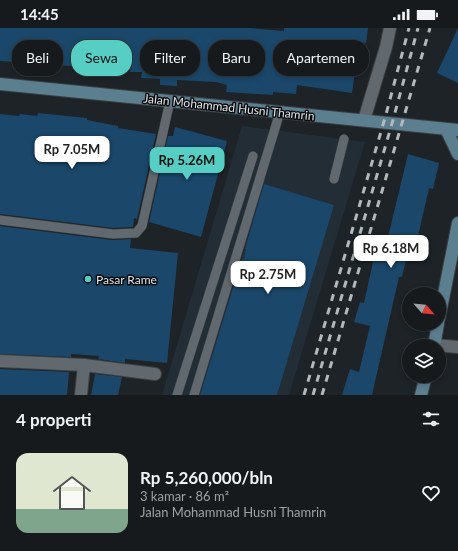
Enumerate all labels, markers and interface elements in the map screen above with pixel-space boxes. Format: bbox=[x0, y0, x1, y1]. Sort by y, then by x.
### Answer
text: 14:45 bbox=[20, 5, 59, 23]
chip: Beli bbox=[12, 40, 63, 76]
chip: Sewa bbox=[71, 40, 132, 76]
chip: Filter bbox=[140, 40, 200, 76]
chip: Baru bbox=[208, 40, 265, 76]
chip: Apartemen bbox=[273, 40, 369, 76]
street label: Jalan Mohammad Husni Thamrin bbox=[143, 91, 315, 123]
pin: Rp 7.05M bbox=[31, 136, 113, 170]
text: Rp 7.05M bbox=[44, 141, 100, 157]
pin: Rp 5.26M bbox=[146, 147, 228, 181]
text: Rp 5.26M bbox=[159, 152, 215, 168]
pin: Rp 6.18M bbox=[350, 235, 432, 269]
text: Rp 6.18M bbox=[363, 240, 419, 256]
pin: Rp 2.75M bbox=[227, 261, 309, 295]
text: Rp 2.75M bbox=[240, 266, 296, 282]
place label: Pasar Rame bbox=[96, 272, 157, 287]
marker: Pasar Rame bbox=[83, 274, 93, 284]
north arrow bbox=[402, 287, 446, 331]
map controls bbox=[402, 287, 446, 383]
button: layers bbox=[402, 339, 446, 383]
icon: filters bbox=[420, 408, 442, 430]
text: 4 properti bbox=[16, 409, 92, 430]
text: Rp 5,260,000/bln bbox=[140, 467, 273, 488]
icon: home bbox=[48, 469, 96, 517]
icon: heart bbox=[420, 482, 442, 504]
text: 3 kamar · 86 m² bbox=[140, 488, 229, 504]
text: Jalan Mohammad Husni Thamrin bbox=[140, 504, 326, 520]

